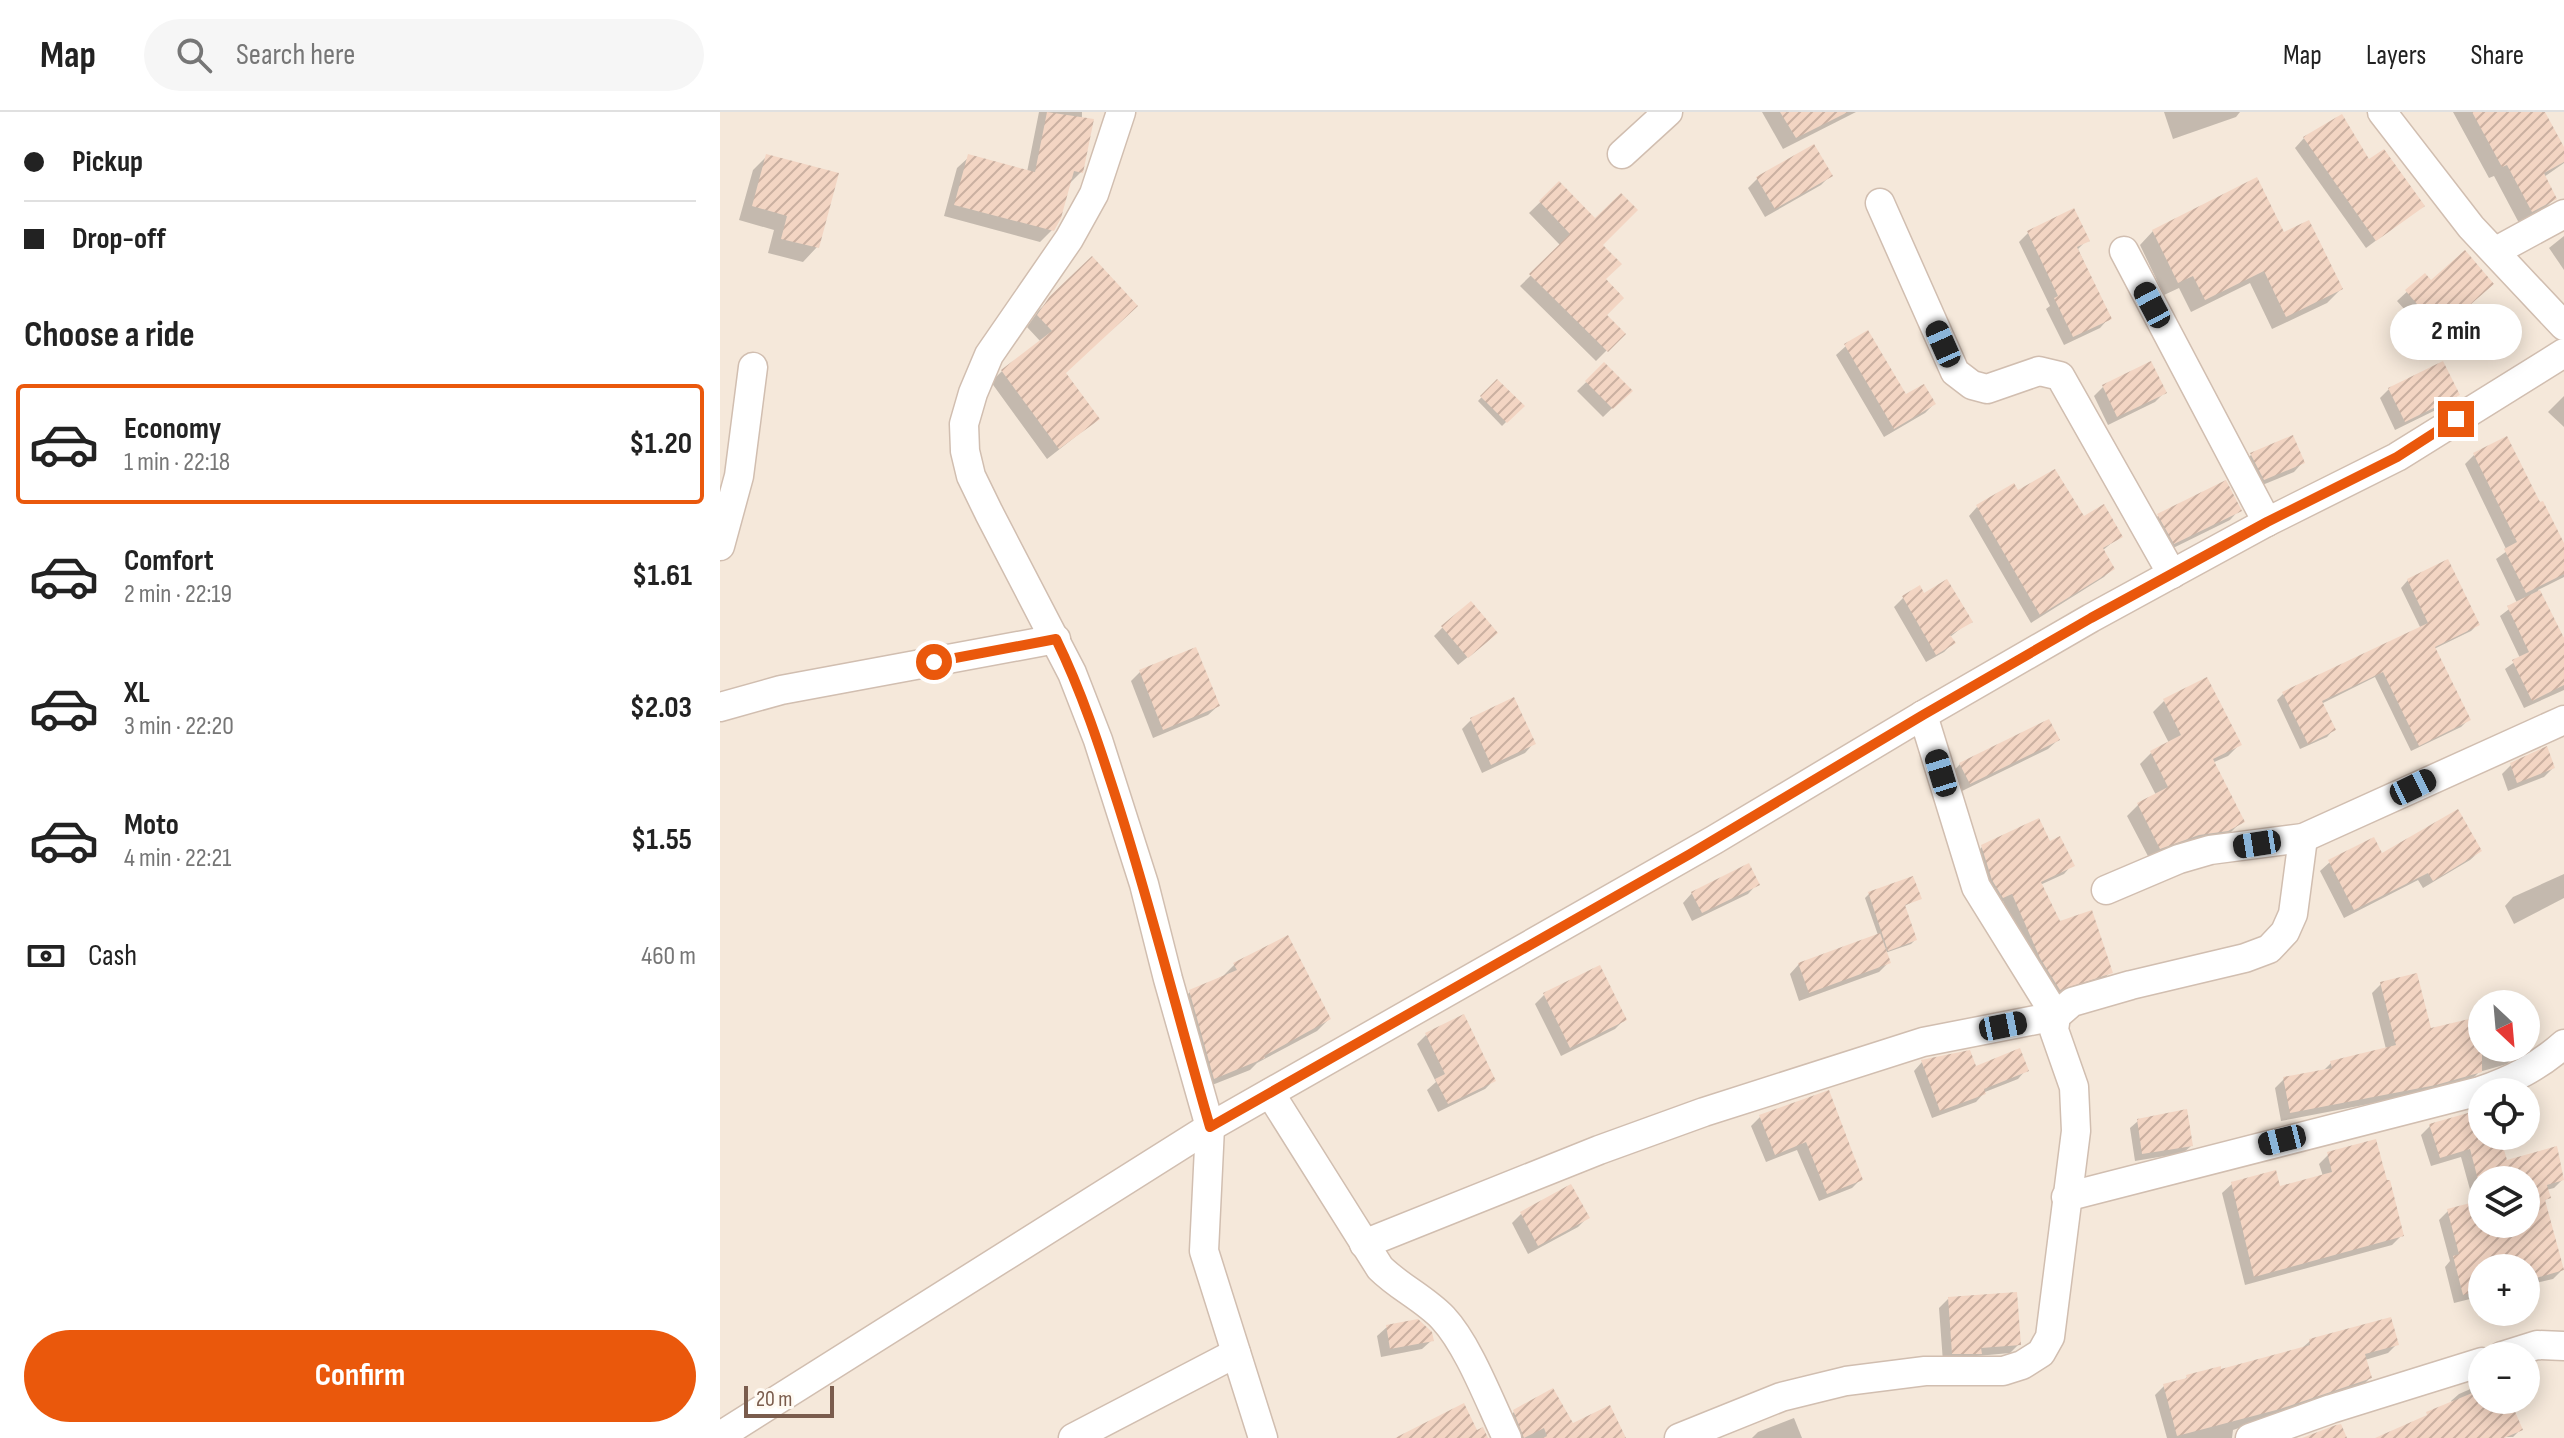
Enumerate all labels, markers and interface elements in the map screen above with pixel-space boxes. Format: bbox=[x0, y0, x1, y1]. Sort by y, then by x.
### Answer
search box bbox=[144, 19, 704, 91]
text: Map bbox=[40, 33, 96, 78]
icon: search bbox=[172, 33, 216, 77]
text: Search here bbox=[236, 37, 355, 73]
text: Map bbox=[2283, 39, 2322, 72]
text: Layers bbox=[2366, 39, 2426, 72]
text: Share bbox=[2470, 39, 2524, 72]
text: Pickup bbox=[72, 144, 143, 180]
text: Drop-off bbox=[72, 221, 166, 257]
car bbox=[2130, 278, 2174, 332]
callout: 2 min bbox=[2390, 303, 2522, 359]
text: Choose a ride bbox=[24, 314, 195, 357]
text: 2 min bbox=[2431, 316, 2481, 347]
car bbox=[1922, 317, 1964, 371]
route end bbox=[2438, 401, 2474, 437]
icon: car bbox=[28, 408, 100, 480]
text: Economy bbox=[124, 411, 221, 447]
text: $1.20 bbox=[629, 426, 692, 462]
text: 1 min · 22:18 bbox=[124, 447, 230, 478]
icon: car bbox=[28, 540, 100, 612]
text: Comfort bbox=[124, 543, 214, 579]
text: $1.61 bbox=[632, 558, 692, 594]
text: 2 min · 22:19 bbox=[124, 579, 232, 610]
route start bbox=[916, 644, 952, 680]
icon: car bbox=[28, 672, 100, 744]
text: XL bbox=[124, 675, 150, 711]
text: $2.03 bbox=[630, 690, 692, 726]
text: 3 min · 22:20 bbox=[124, 711, 234, 742]
car bbox=[1923, 747, 1959, 799]
car bbox=[2386, 766, 2440, 808]
icon: car bbox=[28, 804, 100, 876]
text: Moto bbox=[124, 807, 179, 843]
text: $1.55 bbox=[631, 822, 692, 858]
car bbox=[2231, 828, 2283, 860]
text: 4 min · 22:21 bbox=[124, 843, 231, 874]
icon: cash bbox=[24, 934, 68, 978]
text: Cash bbox=[88, 938, 137, 974]
text: 460 m bbox=[641, 941, 696, 972]
north arrow bbox=[2468, 990, 2540, 1062]
map controls bbox=[2468, 990, 2540, 1414]
car bbox=[1977, 1010, 2029, 1042]
button: locate bbox=[2468, 1078, 2540, 1150]
car bbox=[2256, 1123, 2308, 1157]
button: layers bbox=[2468, 1166, 2540, 1238]
button: + bbox=[2468, 1254, 2540, 1326]
button: Confirm bbox=[24, 1330, 696, 1422]
button: − bbox=[2468, 1342, 2540, 1414]
scale bar bbox=[744, 1382, 834, 1418]
text: 20 m bbox=[756, 1386, 793, 1413]

